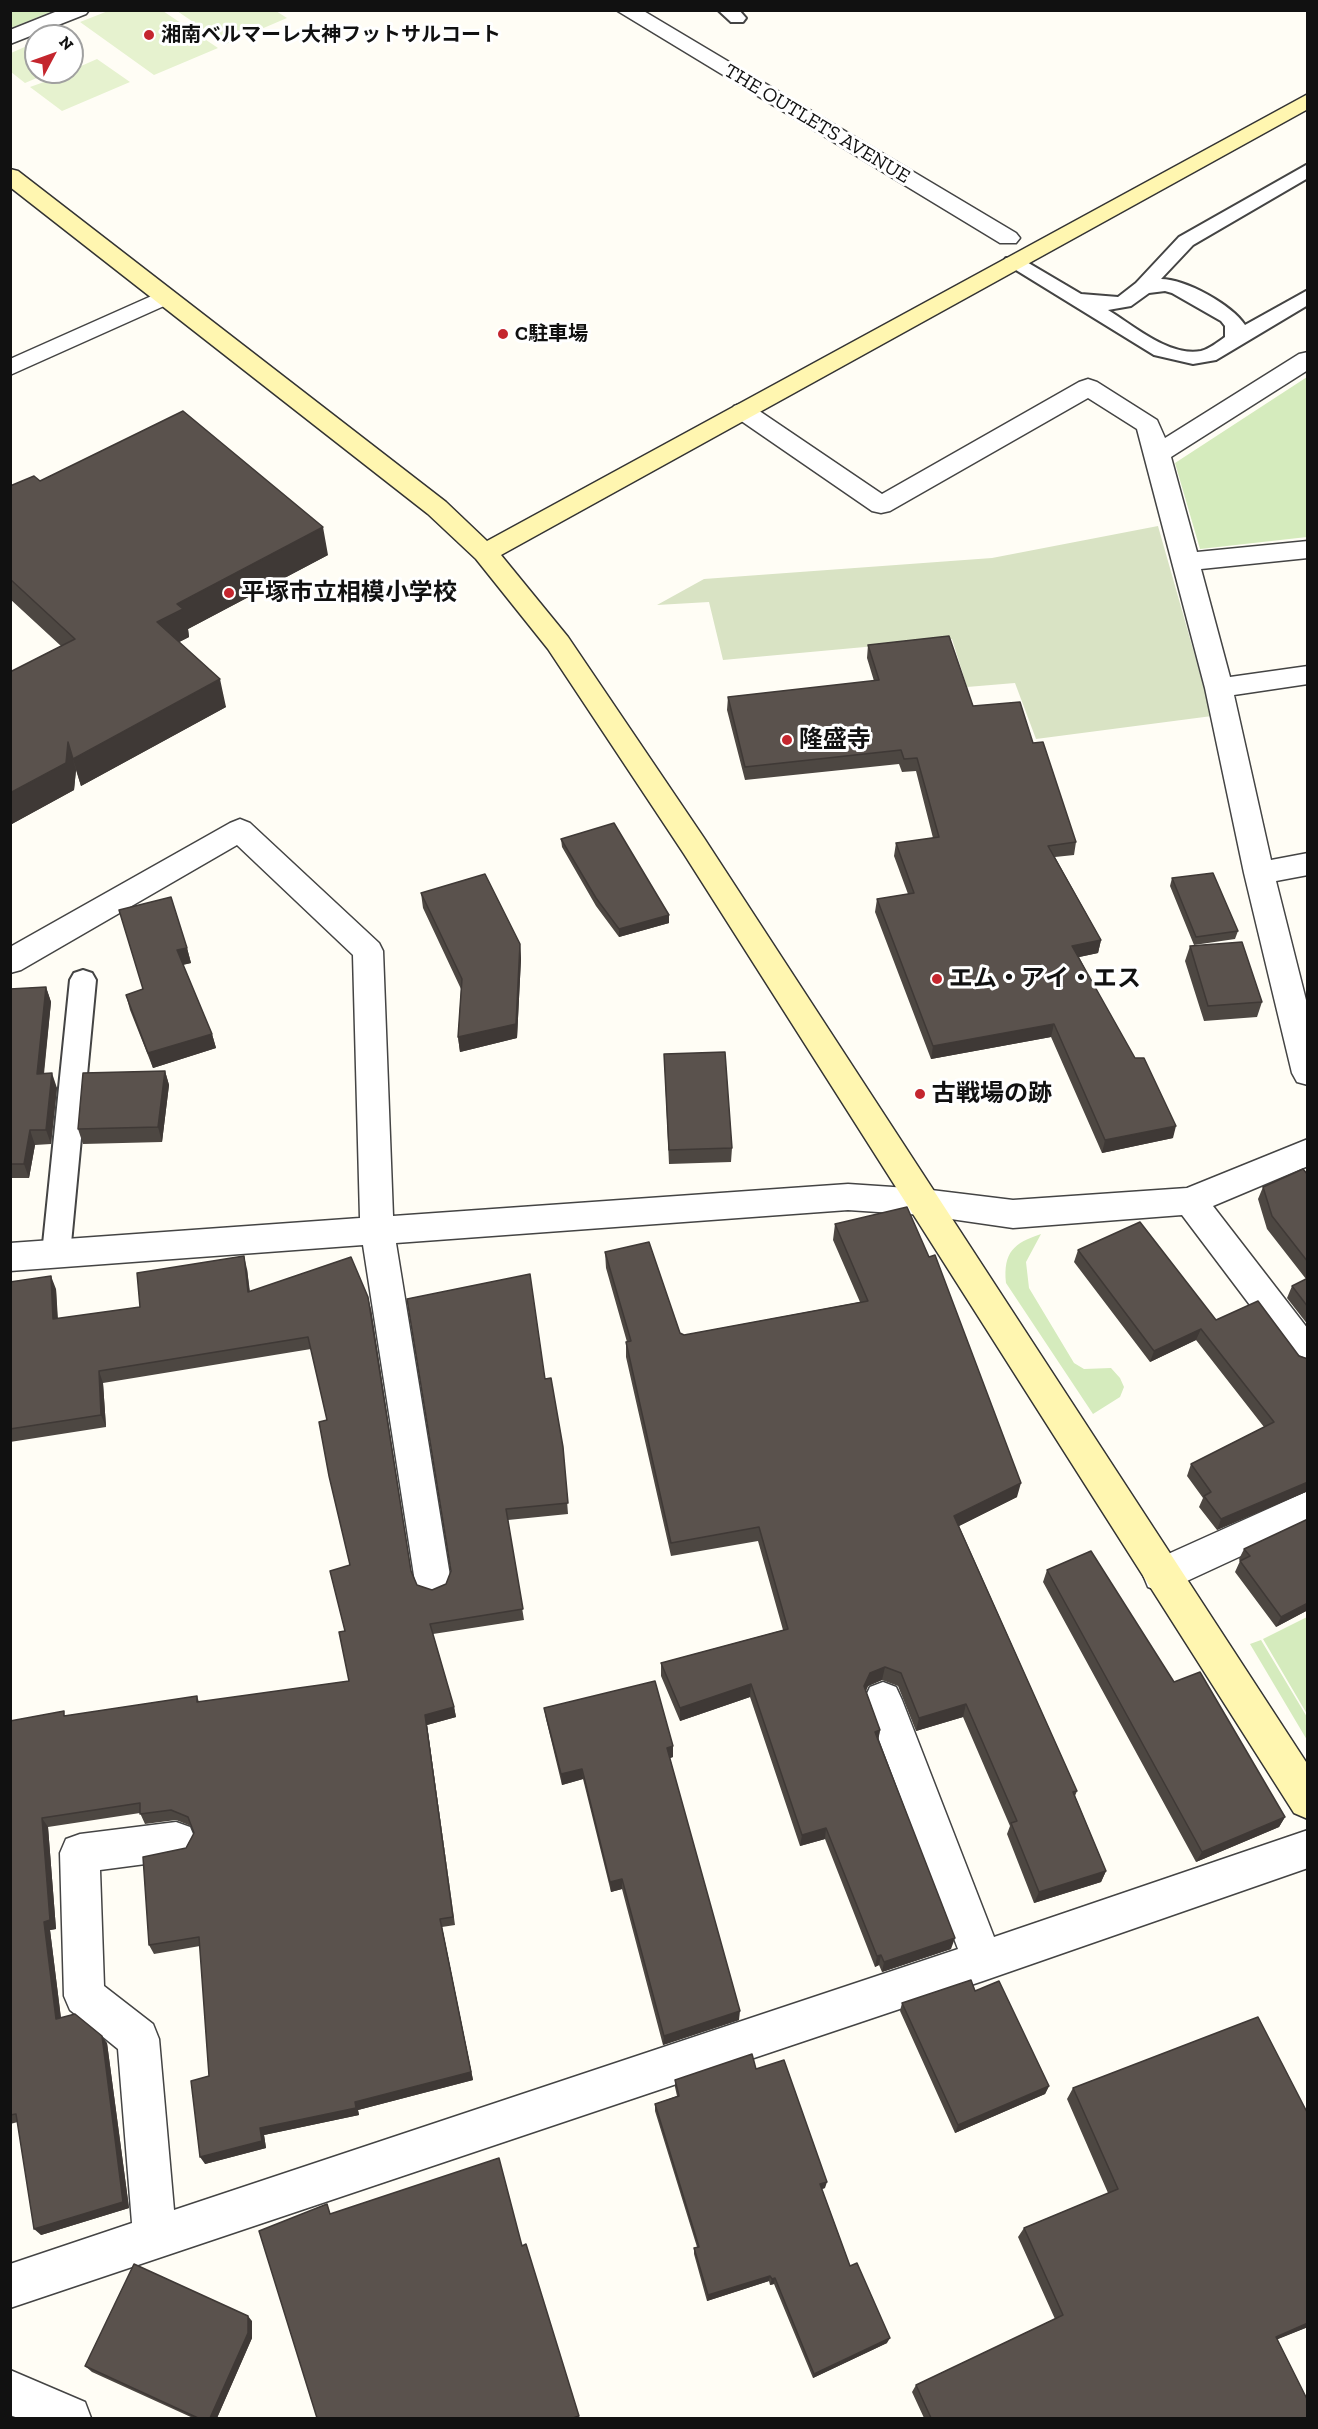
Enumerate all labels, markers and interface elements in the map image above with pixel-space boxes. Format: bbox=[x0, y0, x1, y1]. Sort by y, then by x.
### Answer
place label: 湘南ベルマーレ大神フットサルコート bbox=[161, 23, 501, 47]
north arrow bbox=[24, 24, 84, 84]
marker: 湘南ベルマーレ大神フットサルコート bbox=[142, 28, 156, 42]
text: N bbox=[55, 32, 78, 54]
street label: THE OUTLETS AVENUE bbox=[720, 59, 914, 189]
place label: C駐車場 bbox=[515, 322, 588, 346]
marker: C駐車場 bbox=[496, 327, 510, 341]
place label: 平塚市立相模小学校 bbox=[241, 579, 457, 607]
marker: 平塚市立相模小学校 bbox=[222, 586, 236, 600]
place label: 隆盛寺 bbox=[799, 726, 871, 754]
marker: 隆盛寺 bbox=[780, 733, 794, 747]
place label: エム・アイ・エス bbox=[949, 965, 1141, 993]
marker: エム・アイ・エス bbox=[930, 972, 944, 986]
place label: 古戦場の跡 bbox=[932, 1080, 1052, 1108]
marker: 古戦場の跡 bbox=[913, 1087, 927, 1101]

